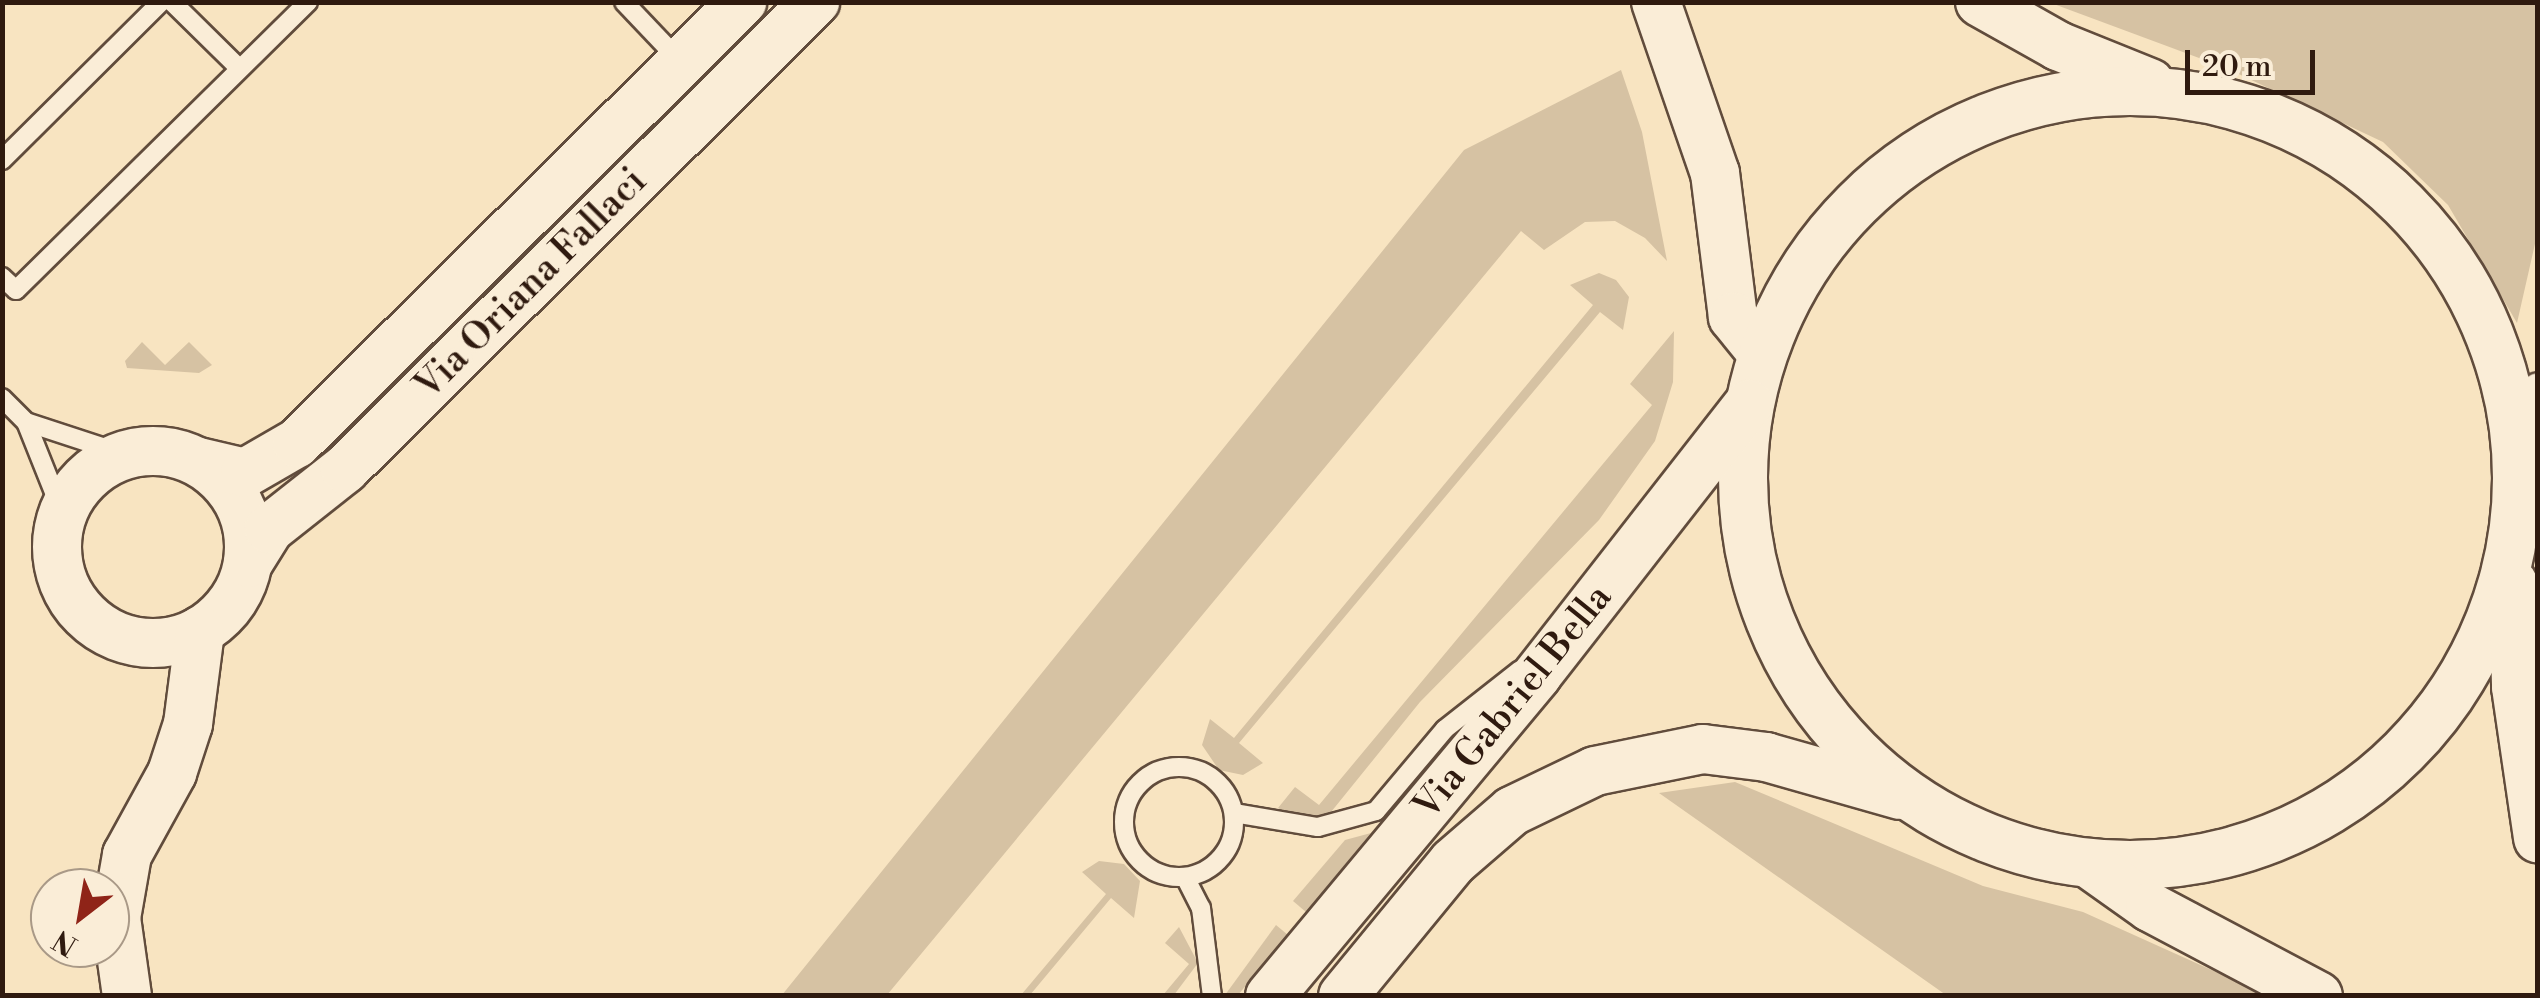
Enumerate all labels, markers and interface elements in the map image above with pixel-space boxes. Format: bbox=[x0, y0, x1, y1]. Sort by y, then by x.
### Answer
scale bar bbox=[2190, 30, 2320, 92]
text: 20 m bbox=[2202, 48, 2271, 86]
street label: Via Oriana Fallaci bbox=[406, 159, 656, 409]
street label: Via Gabriel Bella bbox=[1404, 575, 1622, 829]
north arrow bbox=[30, 868, 130, 968]
text: N bbox=[47, 922, 84, 963]

